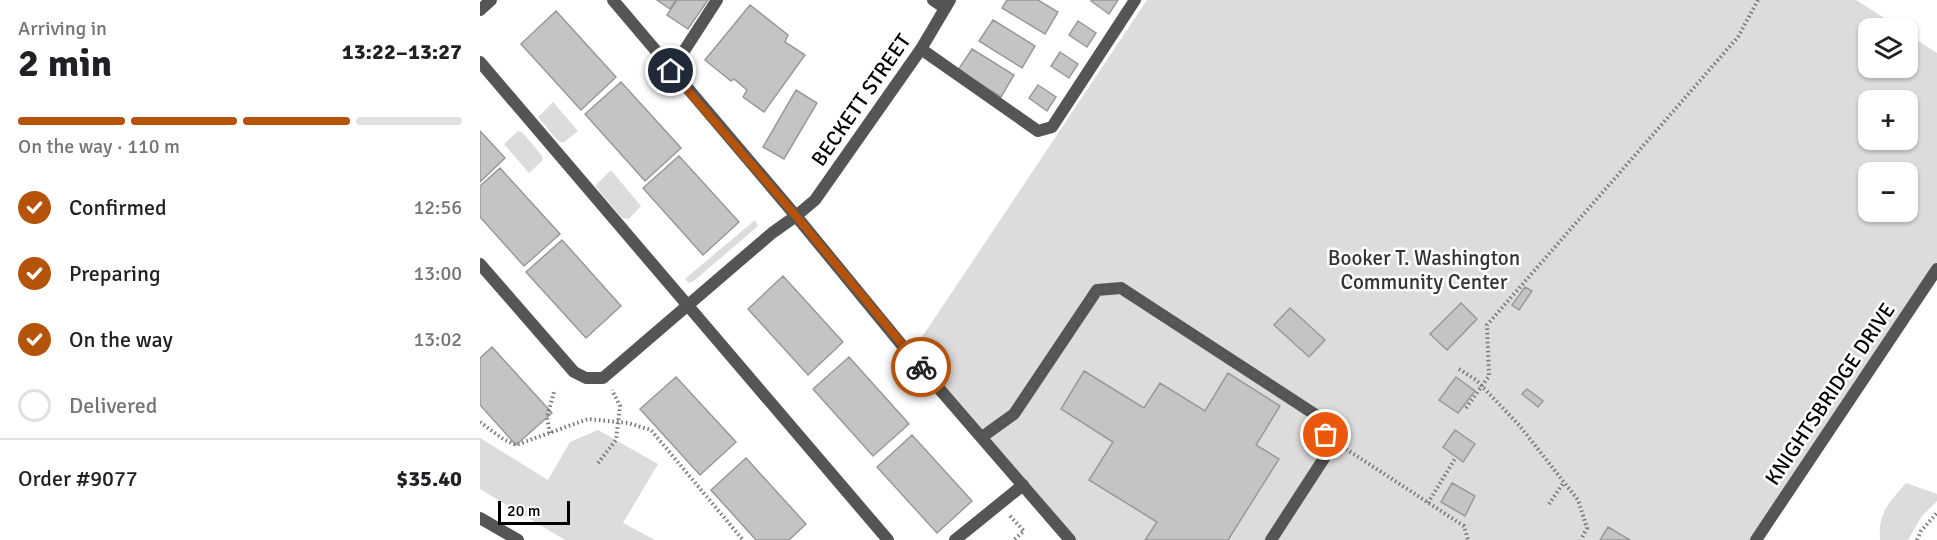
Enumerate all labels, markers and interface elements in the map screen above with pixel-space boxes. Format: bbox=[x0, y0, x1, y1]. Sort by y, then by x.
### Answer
text: Arriving in bbox=[18, 16, 107, 41]
map controls bbox=[1858, 18, 1918, 222]
button: layers bbox=[1858, 18, 1918, 78]
street label: BECKETT STREET bbox=[806, 28, 917, 171]
text: 13:22–13:27 bbox=[342, 38, 462, 65]
text: 2 min bbox=[18, 39, 112, 87]
pin bbox=[645, 45, 696, 96]
icon: home bbox=[654, 54, 687, 87]
button: + bbox=[1858, 90, 1918, 150]
text: On the way · 110 m bbox=[18, 134, 180, 159]
button: − bbox=[1858, 162, 1918, 222]
icon: check bbox=[18, 191, 51, 224]
text: Confirmed bbox=[69, 194, 167, 221]
text: 12:56 bbox=[413, 195, 462, 220]
park label: Booker T. Washington Community Center bbox=[1328, 245, 1520, 295]
icon: check bbox=[18, 257, 51, 290]
text: Preparing bbox=[69, 260, 161, 287]
text: 13:00 bbox=[413, 261, 462, 286]
street label: KNIGHTSBRIDGE DRIVE bbox=[1759, 298, 1901, 490]
icon: check bbox=[18, 323, 51, 356]
text: On the way bbox=[69, 326, 173, 353]
text: 13:02 bbox=[413, 327, 462, 352]
courier bbox=[891, 337, 951, 397]
icon: bike bbox=[905, 351, 938, 384]
text: Delivered bbox=[69, 392, 157, 419]
pin bbox=[1300, 409, 1351, 460]
icon: bag bbox=[1309, 418, 1342, 451]
text: Order #9077 bbox=[18, 465, 138, 492]
text: $35.40 bbox=[396, 465, 462, 492]
scale bar bbox=[498, 498, 570, 526]
text: 20 m bbox=[507, 501, 541, 521]

